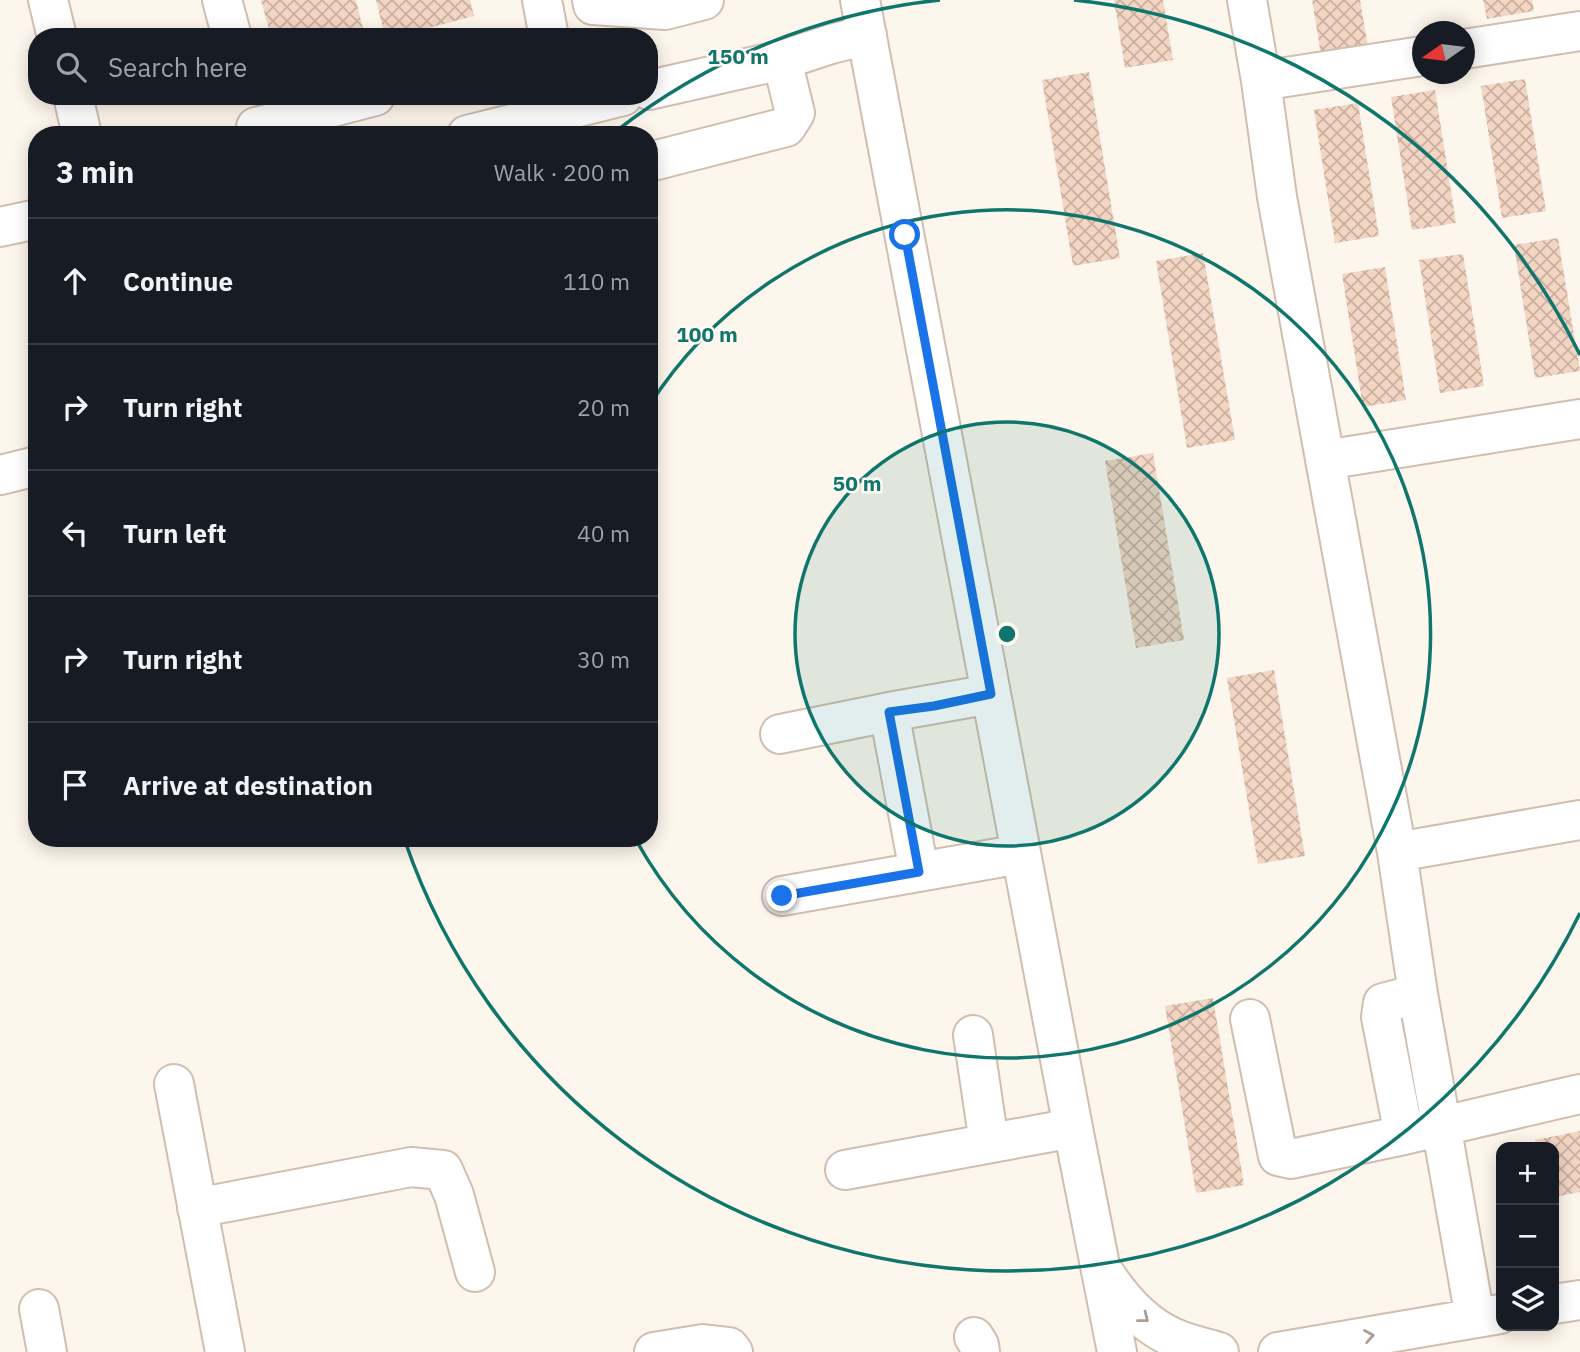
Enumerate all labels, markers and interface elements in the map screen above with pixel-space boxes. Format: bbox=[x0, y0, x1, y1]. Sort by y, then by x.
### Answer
north arrow bbox=[1412, 21, 1475, 84]
search box bbox=[28, 28, 658, 105]
text: 150 m bbox=[707, 42, 769, 70]
icon: search bbox=[52, 48, 90, 86]
text: Search here bbox=[108, 50, 247, 84]
text: 3 min bbox=[56, 152, 134, 191]
text: Walk · 200 m bbox=[494, 157, 630, 187]
route start bbox=[889, 219, 920, 250]
icon: ahead bbox=[56, 262, 94, 300]
text: Continue bbox=[123, 264, 233, 298]
text: 110 m bbox=[563, 266, 630, 296]
text: 100 m bbox=[676, 320, 738, 348]
icon: right bbox=[56, 388, 94, 426]
text: Turn right bbox=[123, 390, 242, 424]
text: 20 m bbox=[577, 392, 630, 422]
text: 50 m bbox=[833, 469, 881, 497]
icon: left bbox=[56, 514, 94, 552]
text: Turn left bbox=[123, 516, 226, 550]
text: 40 m bbox=[577, 518, 630, 548]
centre of rings bbox=[995, 622, 1019, 646]
icon: right bbox=[56, 640, 94, 678]
text: Turn right bbox=[123, 642, 242, 676]
text: 30 m bbox=[577, 644, 630, 674]
icon: arrive bbox=[56, 766, 94, 804]
text: Arrive at destination bbox=[123, 768, 373, 802]
route end bbox=[766, 880, 797, 911]
map controls bbox=[1496, 1142, 1559, 1331]
button: + bbox=[1496, 1142, 1559, 1205]
button: − bbox=[1496, 1205, 1559, 1268]
button: layers bbox=[1496, 1268, 1559, 1331]
one-way arrow bbox=[1136, 1310, 1149, 1322]
one-way arrow bbox=[1363, 1329, 1375, 1344]

